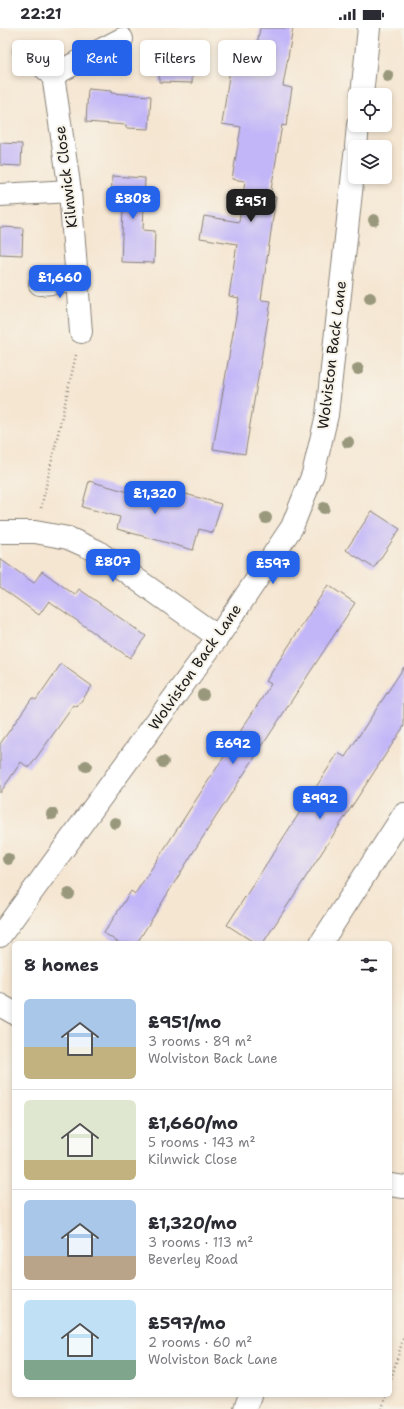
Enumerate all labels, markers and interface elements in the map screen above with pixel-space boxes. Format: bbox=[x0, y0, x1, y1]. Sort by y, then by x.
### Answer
text: 22:21 bbox=[20, 4, 62, 24]
chip: Buy bbox=[12, 40, 64, 76]
chip: Rent bbox=[72, 40, 132, 76]
chip: Filters bbox=[140, 40, 210, 76]
chip: New bbox=[218, 40, 276, 76]
map controls bbox=[348, 88, 392, 184]
button: locate bbox=[348, 88, 392, 132]
street label: Kilnwick Close bbox=[50, 125, 82, 229]
button: layers bbox=[348, 140, 392, 184]
pin: £808 bbox=[109, 186, 157, 220]
pin: £951 bbox=[227, 189, 275, 223]
text: £808 bbox=[115, 190, 151, 207]
text: £951 bbox=[235, 193, 267, 210]
pin: £1,660 bbox=[27, 265, 93, 299]
text: £1,660 bbox=[38, 269, 82, 286]
street label: Wolviston Back Lane bbox=[313, 280, 351, 430]
pin: £1,320 bbox=[122, 481, 188, 515]
text: £1,320 bbox=[133, 485, 177, 502]
pin: £807 bbox=[89, 549, 137, 583]
pin: £597 bbox=[249, 551, 297, 585]
text: £807 bbox=[95, 553, 131, 570]
text: £597 bbox=[256, 555, 290, 572]
street label: Wolviston Back Lane bbox=[144, 600, 246, 734]
pin: £692 bbox=[209, 731, 257, 765]
text: £692 bbox=[215, 735, 251, 752]
pin: £992 bbox=[296, 786, 344, 820]
text: £992 bbox=[302, 790, 338, 807]
text: 8 homes bbox=[24, 954, 99, 976]
icon: filters bbox=[358, 954, 380, 976]
text: £951/mo bbox=[148, 1011, 221, 1033]
icon: home bbox=[56, 1015, 104, 1063]
text: 3 rooms · 89 m² bbox=[148, 1033, 252, 1050]
text: Wolviston Back Lane bbox=[148, 1050, 278, 1067]
text: £1,660/mo bbox=[148, 1112, 238, 1134]
icon: home bbox=[56, 1116, 104, 1164]
text: 5 rooms · 143 m² bbox=[148, 1134, 256, 1151]
text: Kilnwick Close bbox=[148, 1151, 237, 1168]
text: £1,320/mo bbox=[148, 1212, 237, 1234]
icon: home bbox=[56, 1216, 104, 1264]
text: 3 rooms · 113 m² bbox=[148, 1234, 253, 1251]
text: Beverley Road bbox=[148, 1251, 238, 1268]
text: £597/mo bbox=[148, 1312, 226, 1334]
icon: home bbox=[56, 1316, 104, 1364]
text: 2 rooms · 60 m² bbox=[148, 1334, 252, 1351]
text: Wolviston Back Lane bbox=[148, 1351, 278, 1368]

